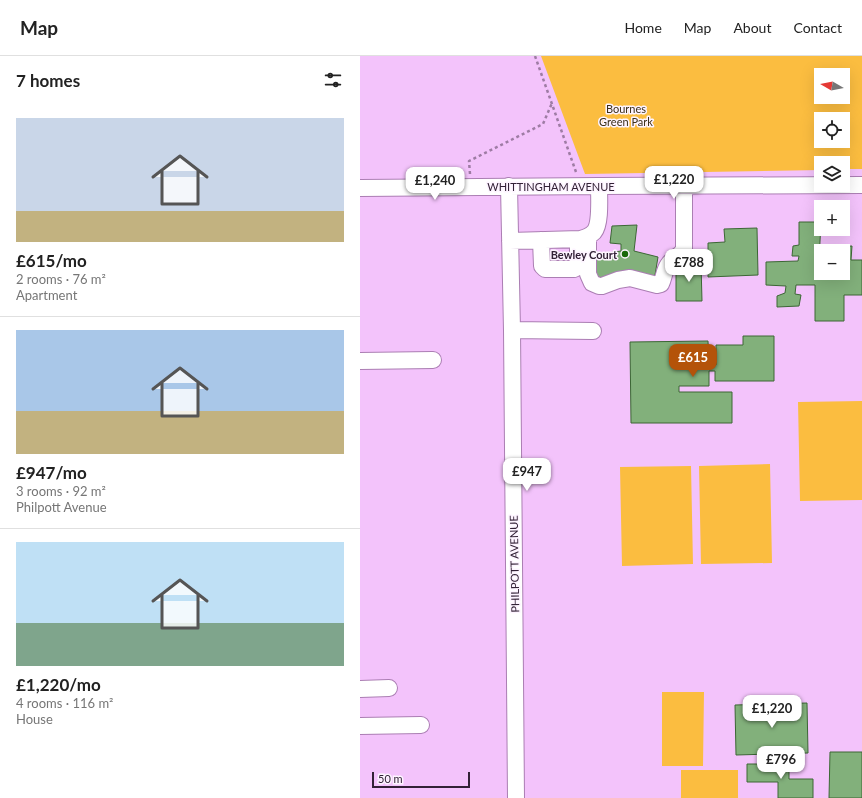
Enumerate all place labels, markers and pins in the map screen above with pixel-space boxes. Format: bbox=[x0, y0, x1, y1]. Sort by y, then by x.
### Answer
pin: £1,220 bbox=[641, 166, 707, 200]
pin: £1,240 bbox=[402, 167, 468, 201]
place label: Bewley Court bbox=[551, 248, 618, 261]
marker: Bewley Court bbox=[620, 249, 630, 259]
pin: £788 bbox=[665, 249, 713, 283]
pin: £615 bbox=[669, 344, 717, 378]
pin: £947 bbox=[503, 458, 551, 492]
pin: £1,220 bbox=[739, 695, 805, 729]
pin: £796 bbox=[757, 746, 805, 780]

